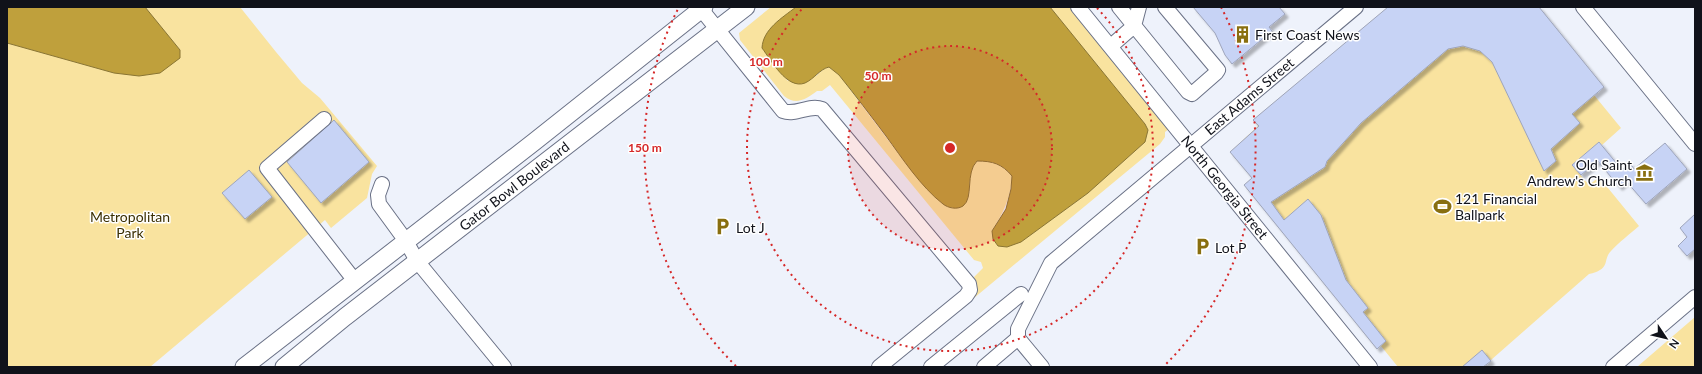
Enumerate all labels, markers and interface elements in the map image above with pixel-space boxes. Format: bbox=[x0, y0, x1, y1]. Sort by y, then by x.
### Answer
building icon: First Coast News bbox=[1232, 24, 1252, 44]
place label: First Coast News bbox=[1255, 26, 1360, 43]
text: 100 m bbox=[749, 54, 783, 69]
street label: East Adams Street bbox=[1201, 54, 1297, 138]
text: 50 m bbox=[865, 68, 891, 83]
street label: North Georgia Street bbox=[1178, 132, 1272, 242]
street label: Gator Bowl Boulevard bbox=[456, 138, 572, 234]
text: 150 m bbox=[628, 140, 662, 155]
centre of rings bbox=[943, 141, 957, 155]
place label: Old Saint Andrew's Church bbox=[1527, 156, 1632, 189]
museum icon: Old Saint Andrew's Church bbox=[1635, 162, 1655, 182]
place label: 121 Financial Ballpark bbox=[1455, 190, 1537, 223]
sports icon: 121 Financial Ballpark bbox=[1432, 196, 1452, 216]
park label: Metropolitan Park bbox=[90, 208, 170, 241]
parking icon: Lot J bbox=[713, 217, 733, 237]
place label: Lot J bbox=[736, 219, 765, 236]
parking icon: Lot P bbox=[1192, 237, 1212, 257]
place label: Lot P bbox=[1215, 239, 1247, 256]
north arrow bbox=[1646, 318, 1686, 358]
text: N bbox=[1667, 337, 1682, 351]

